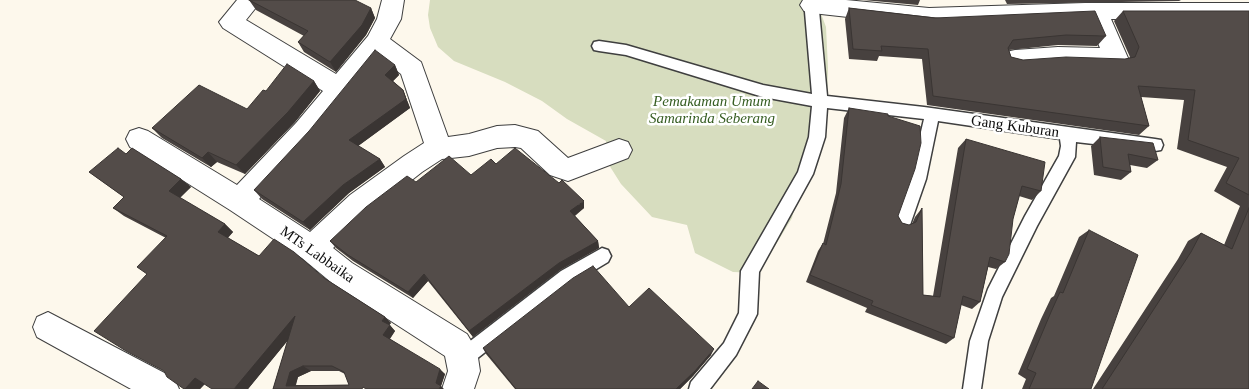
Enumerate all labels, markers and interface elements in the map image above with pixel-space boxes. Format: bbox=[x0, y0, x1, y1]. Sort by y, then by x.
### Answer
park label: Pemakaman Umum Samarinda Seberang bbox=[649, 93, 775, 128]
street label: Gang Kuburan bbox=[970, 112, 1060, 142]
street label: MTs Labbaika bbox=[276, 223, 358, 287]

